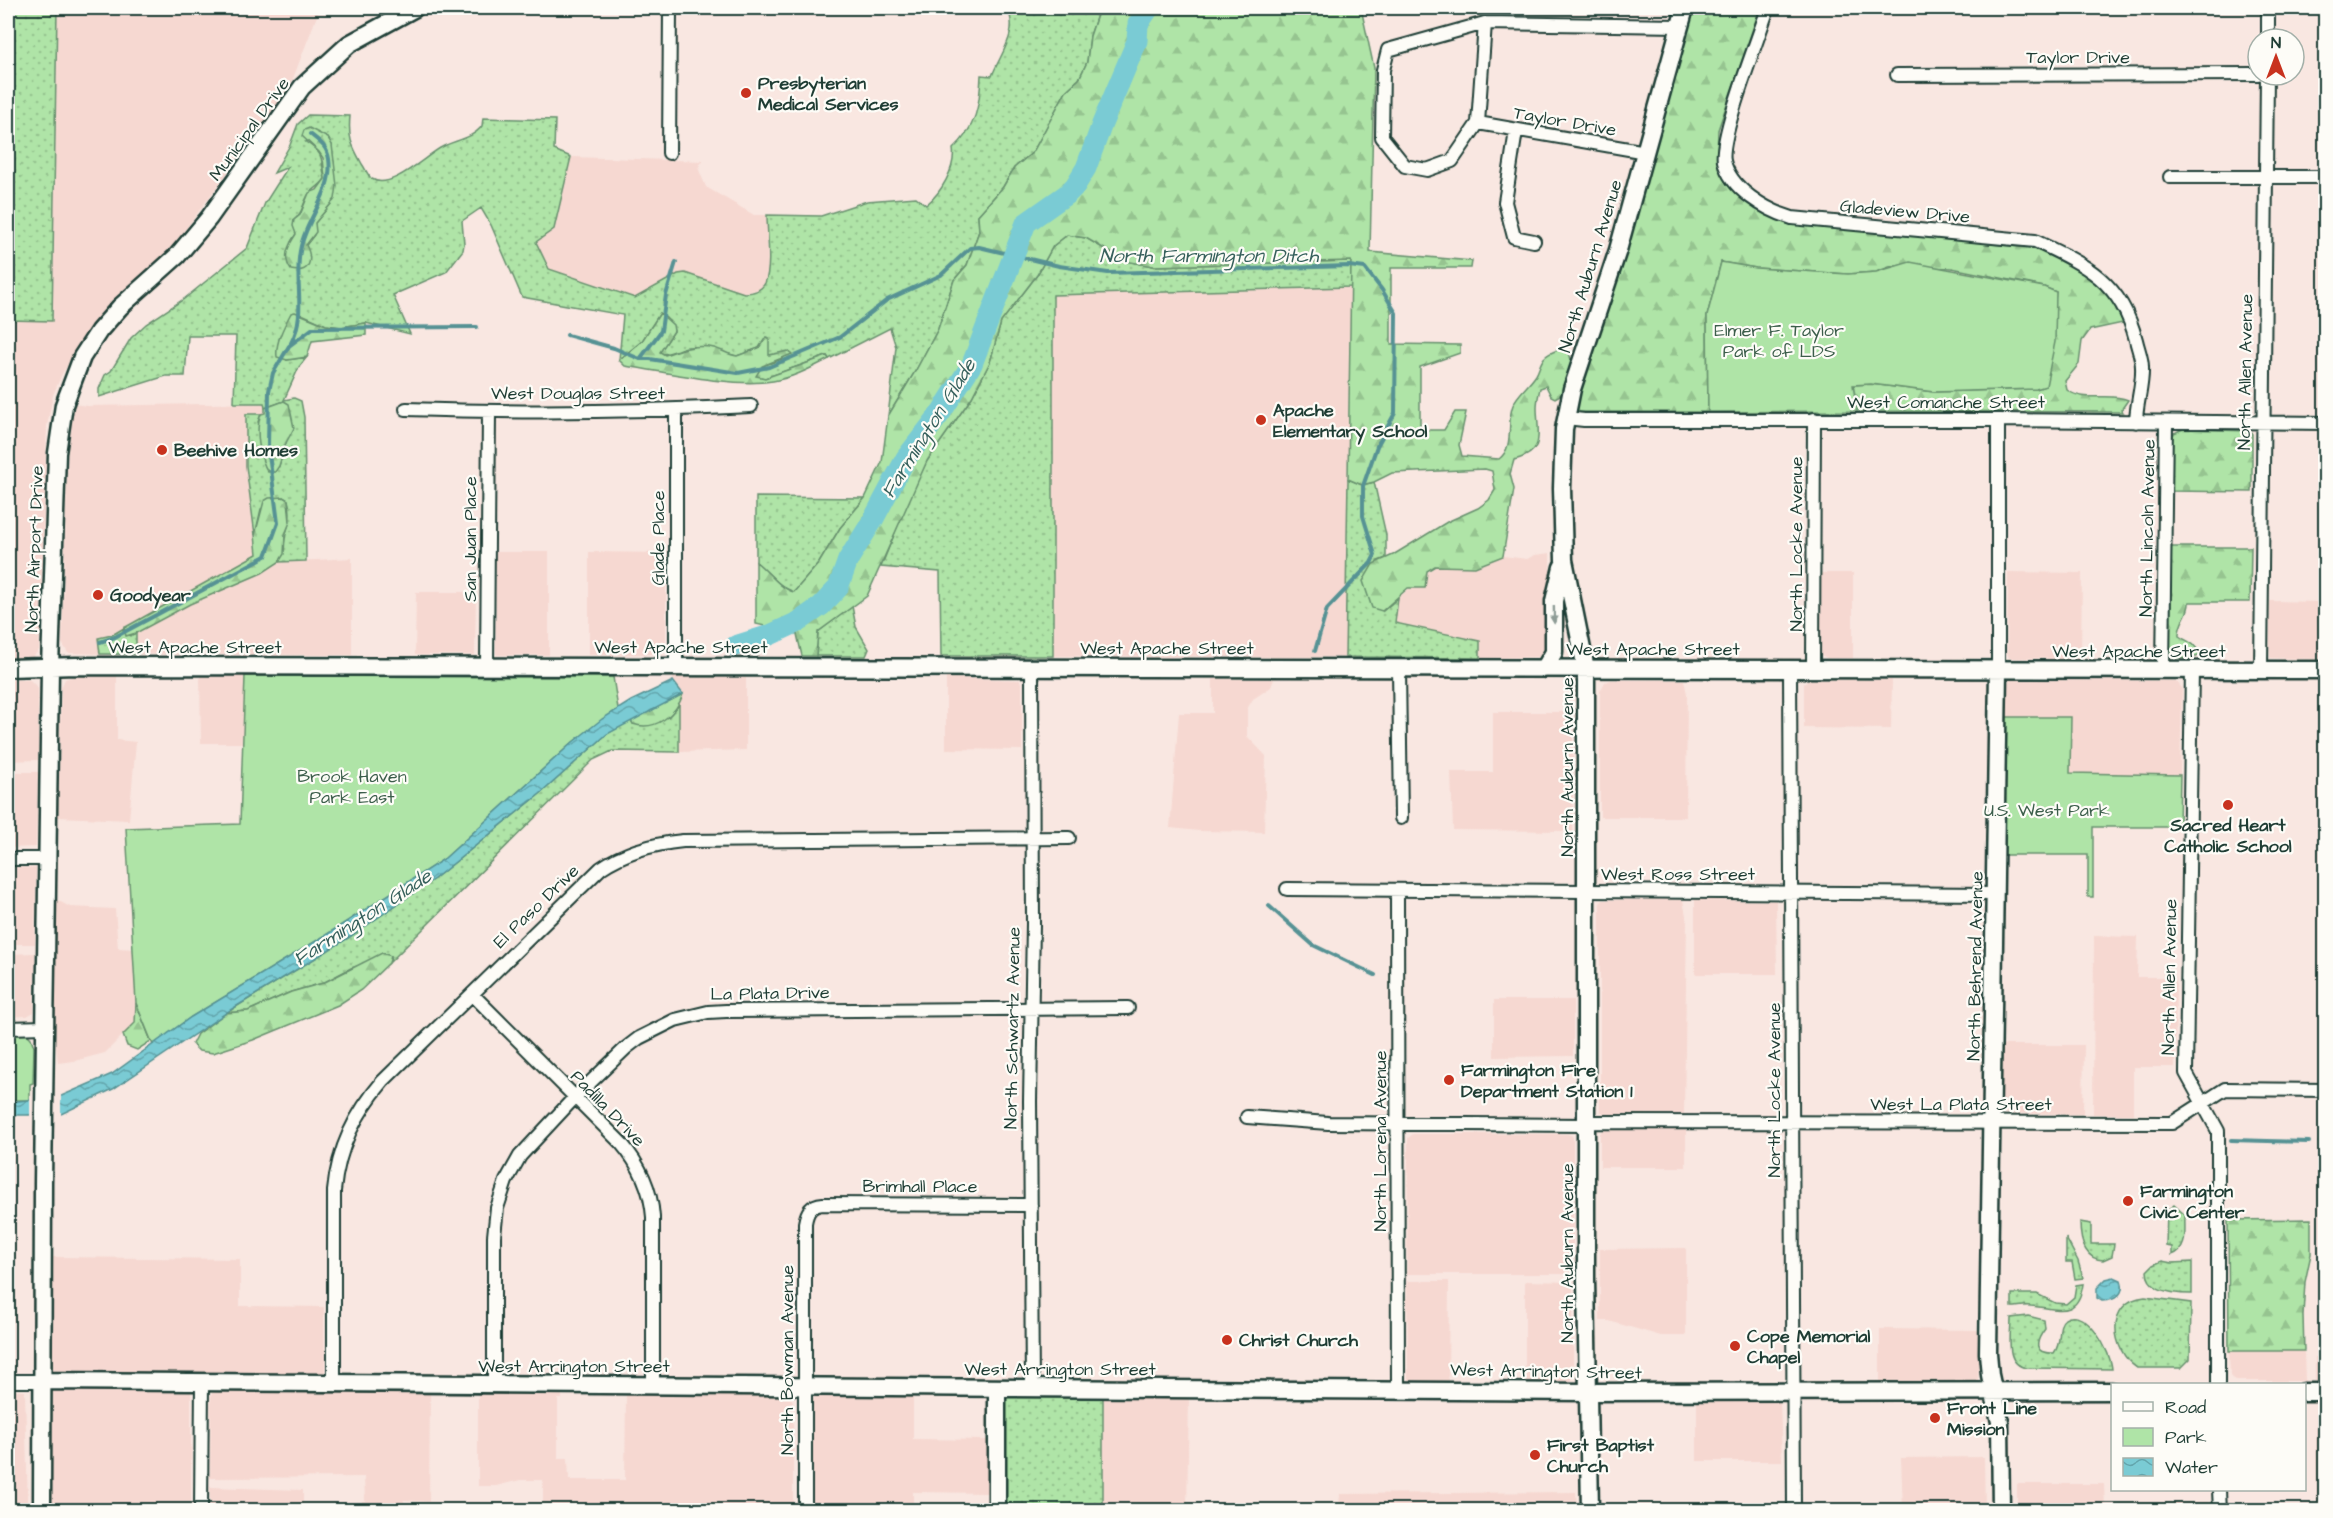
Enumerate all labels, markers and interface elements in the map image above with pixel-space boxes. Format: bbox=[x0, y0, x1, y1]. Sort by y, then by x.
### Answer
north arrow bbox=[2246, 27, 2306, 87]
text: N bbox=[2271, 32, 2281, 54]
street label: Taylor Drive bbox=[2026, 45, 2130, 71]
place label: Presbyterian Medical Services bbox=[758, 71, 899, 117]
street label: Municipal Drive bbox=[203, 72, 296, 186]
marker: Presbyterian Medical Services bbox=[739, 86, 753, 100]
street label: Taylor Drive bbox=[1511, 100, 1618, 144]
street label: North Auburn Avenue bbox=[1552, 177, 1629, 356]
street label: Gladeview Drive bbox=[1839, 193, 1971, 230]
water label: North Farmington Ditch bbox=[1100, 242, 1319, 271]
street label: North Allen Avenue bbox=[2232, 293, 2259, 450]
park label: Elmer F. Taylor Park of LDS bbox=[1714, 318, 1844, 364]
water label: Farmington Glade bbox=[875, 352, 984, 504]
street label: West Douglas Street bbox=[491, 381, 666, 407]
street label: West Comanche Street bbox=[1847, 390, 2046, 415]
place label: Apache Elementary School bbox=[1273, 398, 1428, 445]
marker: Apache Elementary School bbox=[1254, 413, 1268, 427]
place label: Beehive Homes bbox=[174, 438, 298, 463]
street label: North Lincoln Avenue bbox=[2133, 439, 2162, 617]
marker: Beehive Homes bbox=[155, 443, 169, 457]
street label: North Locke Avenue bbox=[1784, 456, 1809, 632]
street label: North Airport Drive bbox=[19, 465, 50, 633]
street label: San Juan Place bbox=[458, 476, 483, 602]
street label: Glade Place bbox=[646, 490, 671, 586]
place label: Goodyear bbox=[110, 583, 191, 609]
marker: Goodyear bbox=[91, 588, 105, 602]
one-way arrow bbox=[1549, 606, 1559, 625]
street label: West Apache Street bbox=[108, 635, 283, 660]
street label: West Apache Street bbox=[594, 635, 769, 660]
street label: West Apache Street bbox=[1080, 636, 1255, 661]
street label: West Apache Street bbox=[1566, 637, 1741, 662]
street label: West Apache Street bbox=[2052, 639, 2227, 664]
street label: North Auburn Avenue bbox=[1555, 677, 1580, 857]
park label: Brook Haven Park East bbox=[297, 764, 407, 810]
park label: U.S. West Park bbox=[1984, 798, 2110, 823]
marker: Sacred Heart Catholic School bbox=[2221, 798, 2235, 812]
place label: Sacred Heart Catholic School bbox=[2164, 813, 2292, 859]
street label: El Paso Drive bbox=[488, 859, 585, 954]
water label: Farmington Glade bbox=[288, 862, 439, 974]
street label: West Ross Street bbox=[1601, 862, 1756, 887]
street label: North Behrend Avenue bbox=[1961, 871, 1990, 1061]
street label: North Allen Avenue bbox=[2156, 898, 2183, 1055]
street label: North Schwartz Avenue bbox=[998, 926, 1027, 1129]
street label: La Plata Drive bbox=[710, 980, 830, 1007]
street label: North Locke Avenue bbox=[1762, 1002, 1787, 1178]
street label: North Lorena Avenue bbox=[1368, 1050, 1393, 1231]
place label: Farmington Fire Department Station 1 bbox=[1461, 1058, 1633, 1104]
street label: Padilla Drive bbox=[565, 1064, 651, 1152]
marker: Farmington Fire Department Station 1 bbox=[1442, 1073, 1456, 1087]
street label: West La Plata Street bbox=[1870, 1092, 2053, 1117]
street label: North Auburn Avenue bbox=[1555, 1163, 1580, 1343]
street label: Brimhall Place bbox=[863, 1174, 978, 1199]
place label: Farmington Civic Center bbox=[2140, 1179, 2245, 1225]
marker: Farmington Civic Center bbox=[2121, 1194, 2135, 1208]
street label: North Bowman Avenue bbox=[775, 1265, 800, 1455]
place label: Cope Memorial Chapel bbox=[1747, 1324, 1870, 1370]
place label: Christ Church bbox=[1239, 1328, 1359, 1353]
marker: Christ Church bbox=[1220, 1333, 1234, 1347]
marker: Cope Memorial Chapel bbox=[1728, 1339, 1742, 1353]
street label: West Arrington Street bbox=[478, 1354, 671, 1380]
street label: West Arrington Street bbox=[964, 1357, 1157, 1383]
street label: West Arrington Street bbox=[1450, 1357, 1643, 1387]
legend bbox=[2111, 1383, 2306, 1491]
text: Road bbox=[2165, 1395, 2206, 1420]
place label: Front Line Mission bbox=[1947, 1396, 2037, 1442]
marker: Front Line Mission bbox=[1928, 1411, 1942, 1425]
text: Park bbox=[2165, 1425, 2207, 1450]
place label: First Baptist Church bbox=[1547, 1433, 1655, 1479]
marker: First Baptist Church bbox=[1528, 1448, 1542, 1462]
text: Water bbox=[2165, 1455, 2218, 1480]

